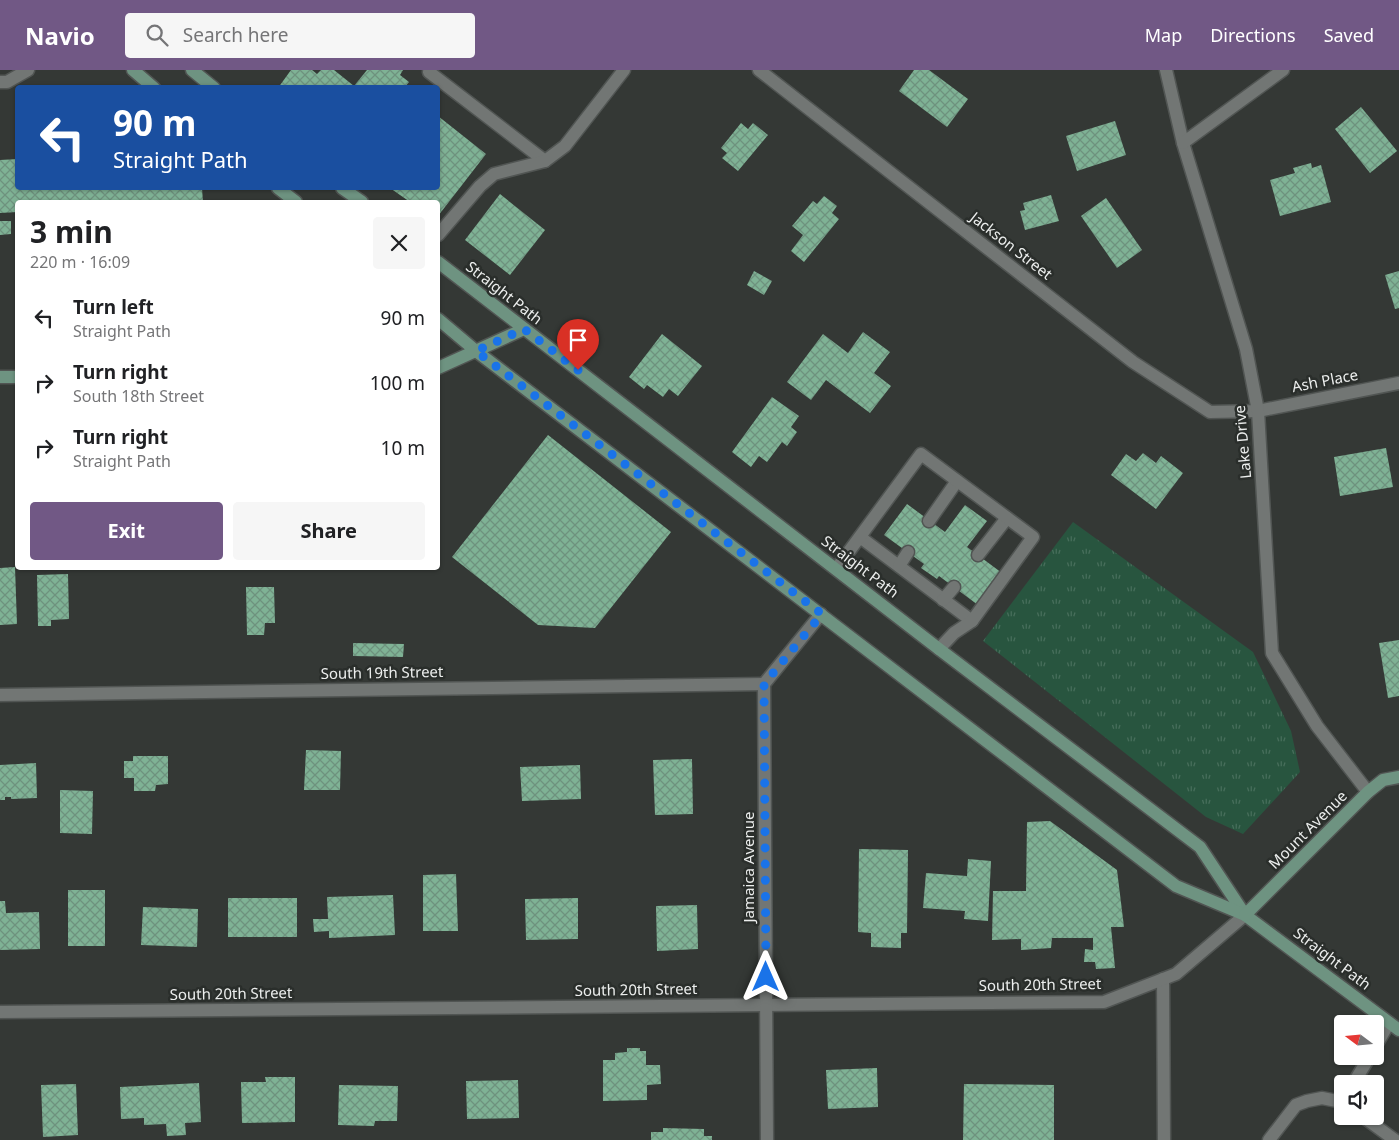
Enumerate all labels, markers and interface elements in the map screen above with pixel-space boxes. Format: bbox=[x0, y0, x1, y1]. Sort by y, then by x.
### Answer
search box bbox=[125, 13, 475, 58]
text: Navio bbox=[25, 19, 95, 52]
icon: search bbox=[143, 21, 171, 49]
text: Search here bbox=[183, 22, 289, 48]
text: Map bbox=[1145, 23, 1182, 47]
text: Directions bbox=[1210, 23, 1296, 47]
text: Saved bbox=[1324, 23, 1374, 47]
text: 90 m bbox=[113, 99, 196, 146]
icon: left bbox=[30, 105, 95, 170]
text: Straight Path bbox=[113, 144, 248, 174]
street label: Jackson Street bbox=[965, 206, 1057, 284]
text: 3 min bbox=[30, 211, 113, 252]
button: close bbox=[373, 217, 425, 269]
text: 220 m · 16:09 bbox=[30, 251, 130, 273]
street label: Straight Path bbox=[462, 256, 547, 328]
text: Turn left bbox=[73, 294, 154, 320]
icon: left bbox=[30, 304, 58, 332]
text: 90 m bbox=[381, 305, 425, 331]
pin bbox=[557, 319, 599, 370]
text: Straight Path bbox=[73, 320, 171, 342]
icon: arrive bbox=[564, 326, 592, 354]
text: Turn right bbox=[73, 359, 168, 385]
street label: Ash Place bbox=[1290, 364, 1360, 396]
icon: right bbox=[30, 369, 58, 397]
text: 100 m bbox=[370, 370, 425, 396]
text: South 18th Street bbox=[73, 385, 204, 407]
street label: Lake Drive bbox=[1229, 404, 1255, 480]
text: Turn right bbox=[73, 424, 168, 450]
icon: right bbox=[30, 434, 58, 462]
text: 10 m bbox=[381, 435, 425, 461]
text: Straight Path bbox=[73, 450, 171, 472]
button: Exit bbox=[30, 502, 223, 560]
button: Share bbox=[233, 502, 425, 560]
street label: Straight Path bbox=[818, 531, 903, 602]
street label: South 19th Street bbox=[320, 661, 444, 683]
street label: Mount Avenue bbox=[1264, 786, 1351, 873]
street label: Jamaica Avenue bbox=[738, 811, 758, 925]
street label: Straight Path bbox=[1290, 923, 1375, 994]
position arrow bbox=[739, 950, 791, 1002]
street label: South 20th Street bbox=[978, 973, 1102, 995]
street label: South 20th Street bbox=[574, 978, 698, 1000]
street label: South 20th Street bbox=[169, 982, 293, 1004]
north arrow bbox=[1334, 1015, 1384, 1065]
map controls bbox=[1334, 1015, 1384, 1125]
button: sound bbox=[1334, 1075, 1384, 1125]

